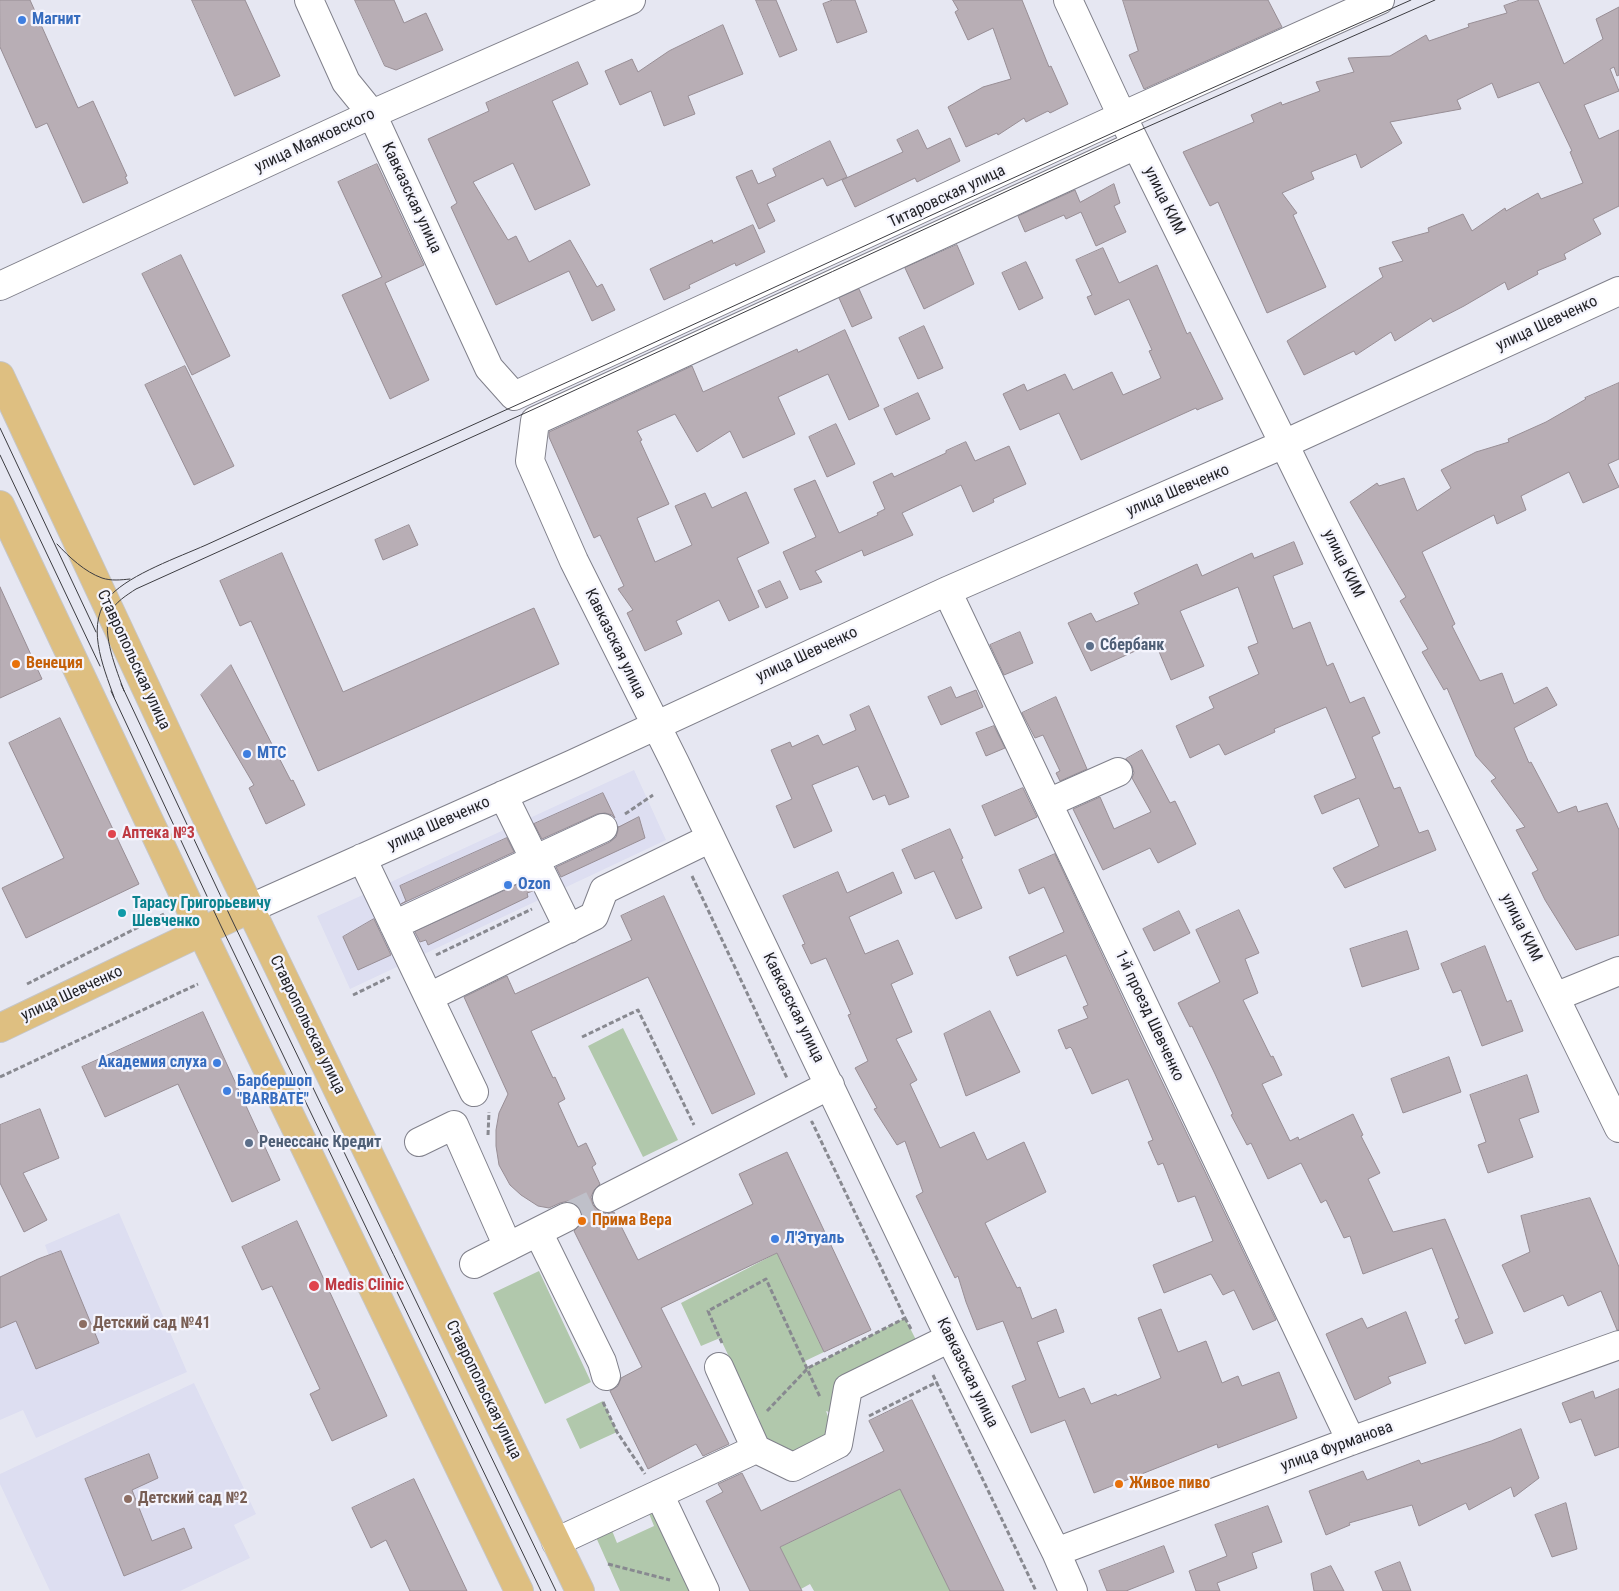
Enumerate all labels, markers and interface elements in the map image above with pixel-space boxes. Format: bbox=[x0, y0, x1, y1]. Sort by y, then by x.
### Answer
place label: Магнит bbox=[32, 10, 81, 30]
marker: Магнит bbox=[16, 14, 28, 26]
street label: улица Маяковского bbox=[252, 105, 378, 177]
street label: Кавказская улица bbox=[377, 140, 445, 256]
street label: Титаровская улица bbox=[885, 162, 1009, 232]
street label: улица КИМ bbox=[1139, 164, 1189, 238]
street label: улица Шевченко bbox=[1493, 292, 1601, 356]
street label: улица Шевченко bbox=[1124, 461, 1232, 521]
street label: улица КИМ bbox=[1318, 527, 1368, 601]
street label: Кавказская улица bbox=[580, 586, 650, 702]
street label: Ставропольская улица bbox=[92, 587, 174, 733]
street label: улица Шевченко bbox=[753, 623, 861, 687]
place label: Сбербанк bbox=[1100, 636, 1164, 656]
marker: Сбербанк bbox=[1084, 640, 1096, 652]
place label: Венеция bbox=[26, 654, 83, 674]
marker: Венеция bbox=[10, 658, 22, 670]
place label: МТС bbox=[257, 744, 286, 764]
marker: МТС bbox=[241, 748, 253, 760]
street label: улица Шевченко bbox=[385, 793, 493, 855]
place label: Аптека №3 bbox=[122, 824, 195, 844]
marker: Аптека №3 bbox=[106, 828, 118, 840]
place label: Ozon bbox=[518, 875, 551, 895]
marker: Ozon bbox=[502, 879, 514, 891]
street label: улица КИМ bbox=[1496, 891, 1546, 965]
place label: Тарасу Григорьевичу Шевченко bbox=[132, 894, 271, 932]
marker: Тарасу Григорьевичу Шевченко bbox=[116, 907, 128, 919]
street label: 1-й проезд Шевченко bbox=[1110, 948, 1188, 1084]
street label: Кавказская улица bbox=[758, 950, 828, 1066]
street label: Ставропольская улица bbox=[265, 952, 349, 1098]
street label: улица Шевченко bbox=[18, 962, 126, 1026]
place label: Академия слуха bbox=[98, 1053, 207, 1073]
marker: Академия слуха bbox=[211, 1057, 223, 1069]
place label: Барбершоп "BARBATE" bbox=[237, 1072, 312, 1110]
marker: Барбершоп "BARBATE" bbox=[221, 1085, 233, 1097]
place label: Ренессанс Кредит bbox=[259, 1133, 381, 1153]
marker: Ренессанс Кредит bbox=[243, 1137, 255, 1149]
place label: Прима Вера bbox=[592, 1211, 672, 1231]
marker: Прима Вера bbox=[576, 1215, 588, 1227]
place label: Л'Этуаль bbox=[785, 1229, 844, 1249]
marker: Л'Этуаль bbox=[769, 1233, 781, 1245]
place label: Medis Clinic bbox=[325, 1276, 404, 1296]
marker: Medis Clinic bbox=[307, 1279, 321, 1293]
place label: Детский сад №41 bbox=[93, 1314, 211, 1334]
street label: Кавказская улица bbox=[932, 1315, 1002, 1431]
street label: Ставропольская улица bbox=[441, 1317, 525, 1463]
marker: Детский сад №41 bbox=[77, 1318, 89, 1330]
street label: улица Фурманова bbox=[1278, 1418, 1396, 1476]
place label: Живое пиво bbox=[1129, 1474, 1210, 1494]
marker: Живое пиво bbox=[1113, 1478, 1125, 1490]
place label: Детский сад №2 bbox=[138, 1489, 248, 1509]
marker: Детский сад №2 bbox=[122, 1493, 134, 1505]

